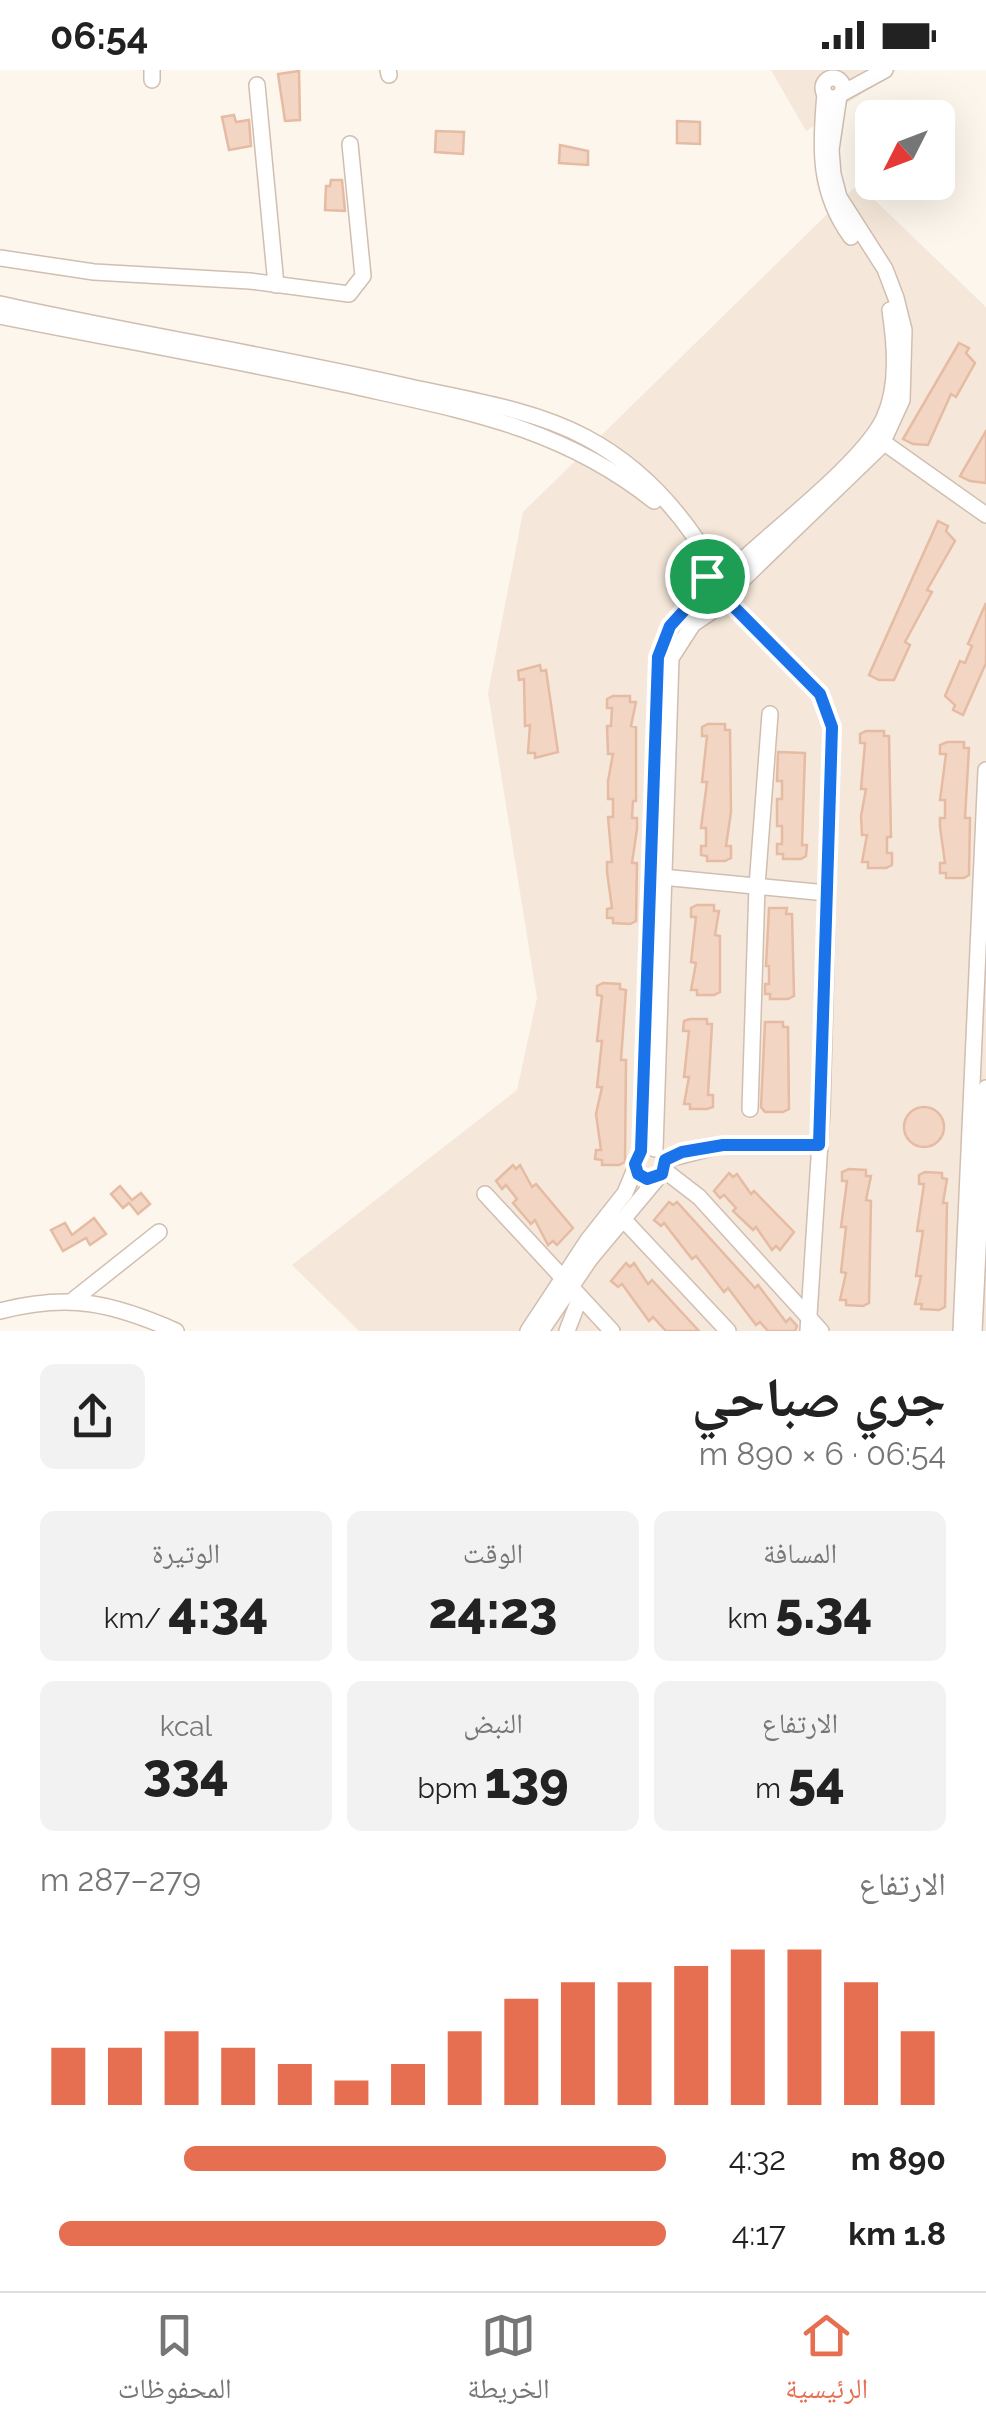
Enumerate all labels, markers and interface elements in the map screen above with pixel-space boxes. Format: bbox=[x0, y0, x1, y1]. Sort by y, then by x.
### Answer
text: 06:54 bbox=[50, 13, 149, 58]
north arrow bbox=[855, 100, 955, 200]
map controls bbox=[855, 100, 955, 200]
pin bbox=[665, 534, 750, 619]
icon: arrive bbox=[680, 549, 735, 604]
button: share bbox=[40, 1364, 145, 1469]
text: جري صباحي bbox=[692, 1365, 946, 1430]
text: 06:54 · 6 × 890 m bbox=[699, 1435, 946, 1472]
text: الوتيرة bbox=[152, 1537, 220, 1570]
text: الوقت bbox=[463, 1537, 523, 1570]
text: المسافة bbox=[763, 1537, 837, 1570]
text: 4:34 bbox=[168, 1581, 268, 1640]
text: 24:23 bbox=[428, 1581, 558, 1640]
text: 5.34 bbox=[775, 1581, 872, 1640]
text: /km bbox=[104, 1602, 168, 1635]
text: km bbox=[728, 1602, 775, 1635]
text: النبض bbox=[463, 1707, 523, 1740]
text: الارتفاع bbox=[762, 1707, 838, 1740]
text: kcal bbox=[160, 1710, 212, 1743]
text: 334 bbox=[143, 1743, 229, 1802]
text: 139 bbox=[485, 1751, 569, 1810]
text: 54 bbox=[788, 1751, 845, 1810]
text: bpm bbox=[417, 1772, 485, 1805]
text: m bbox=[755, 1772, 788, 1805]
text: 279–287 m bbox=[40, 1861, 201, 1898]
text: الارتفاع bbox=[859, 1865, 946, 1902]
text: 4:32 bbox=[729, 2140, 786, 2177]
text: 890 m bbox=[851, 2140, 946, 2177]
text: 4:17 bbox=[732, 2215, 786, 2252]
text: 1.8 km bbox=[848, 2215, 946, 2252]
tab: المحفوظات bbox=[118, 2308, 232, 2416]
tab: الخريطة bbox=[467, 2308, 550, 2416]
tab: الرئيسية bbox=[785, 2308, 868, 2416]

